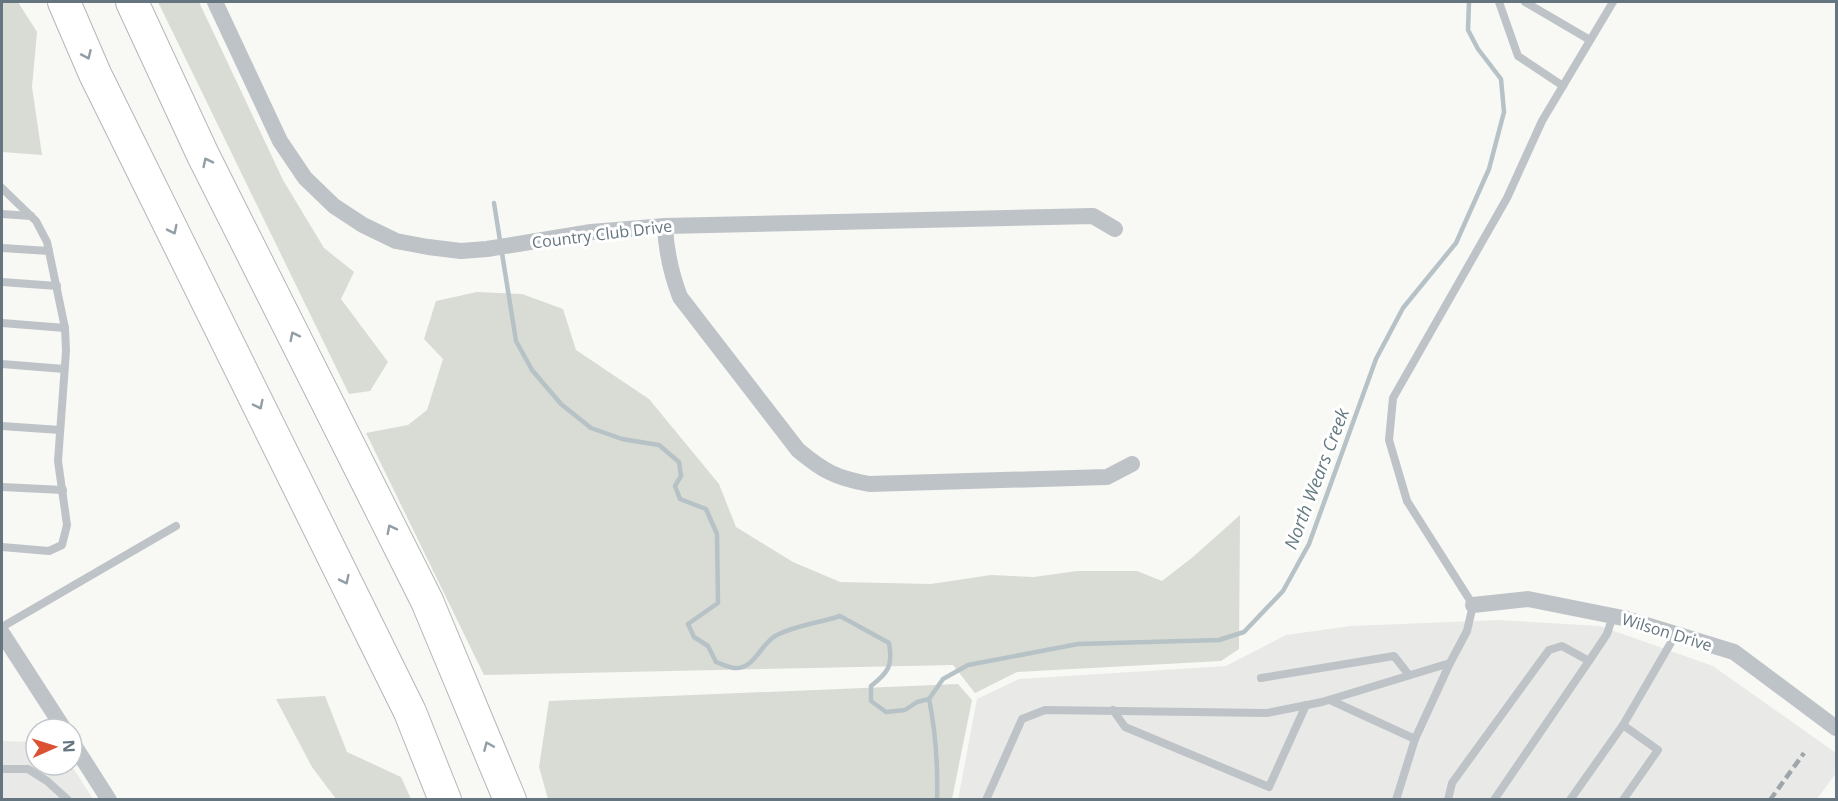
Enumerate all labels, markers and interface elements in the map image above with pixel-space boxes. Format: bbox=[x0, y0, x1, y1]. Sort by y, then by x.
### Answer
one-way arrow bbox=[80, 49, 92, 60]
one-way arrow bbox=[202, 157, 214, 168]
street label: Country Club Drive bbox=[531, 215, 673, 253]
one-way arrow bbox=[165, 224, 177, 235]
one-way arrow bbox=[290, 332, 301, 343]
one-way arrow bbox=[252, 399, 263, 410]
water label: North Wears Creek bbox=[1278, 404, 1354, 553]
one-way arrow bbox=[387, 525, 398, 536]
one-way arrow bbox=[338, 574, 350, 585]
street label: Wilson Drive bbox=[1619, 608, 1715, 656]
north arrow bbox=[24, 717, 84, 777]
text: N bbox=[58, 739, 80, 753]
one-way arrow bbox=[483, 741, 495, 752]

